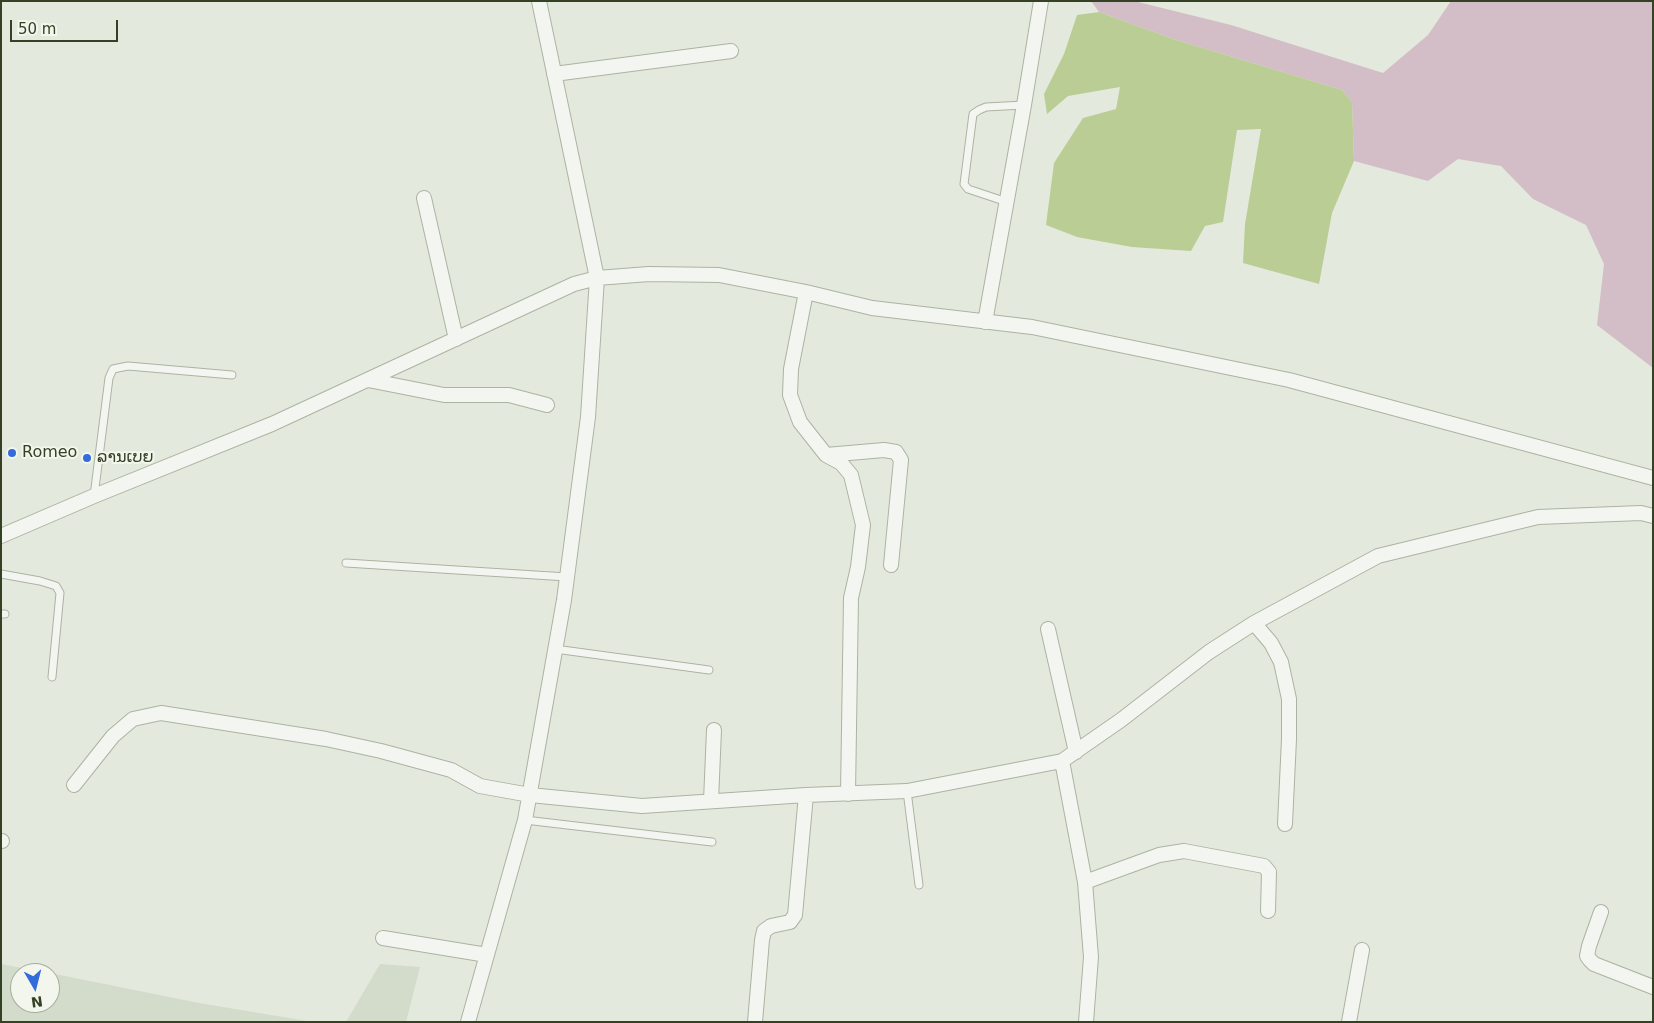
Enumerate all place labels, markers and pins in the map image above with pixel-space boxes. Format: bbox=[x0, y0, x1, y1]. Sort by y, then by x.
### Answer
place label: Romeo bbox=[22, 443, 77, 463]
marker: Romeo bbox=[6, 447, 18, 459]
place label: ລານເບຍ bbox=[97, 448, 154, 468]
marker: ລານເບຍ bbox=[81, 452, 93, 464]

